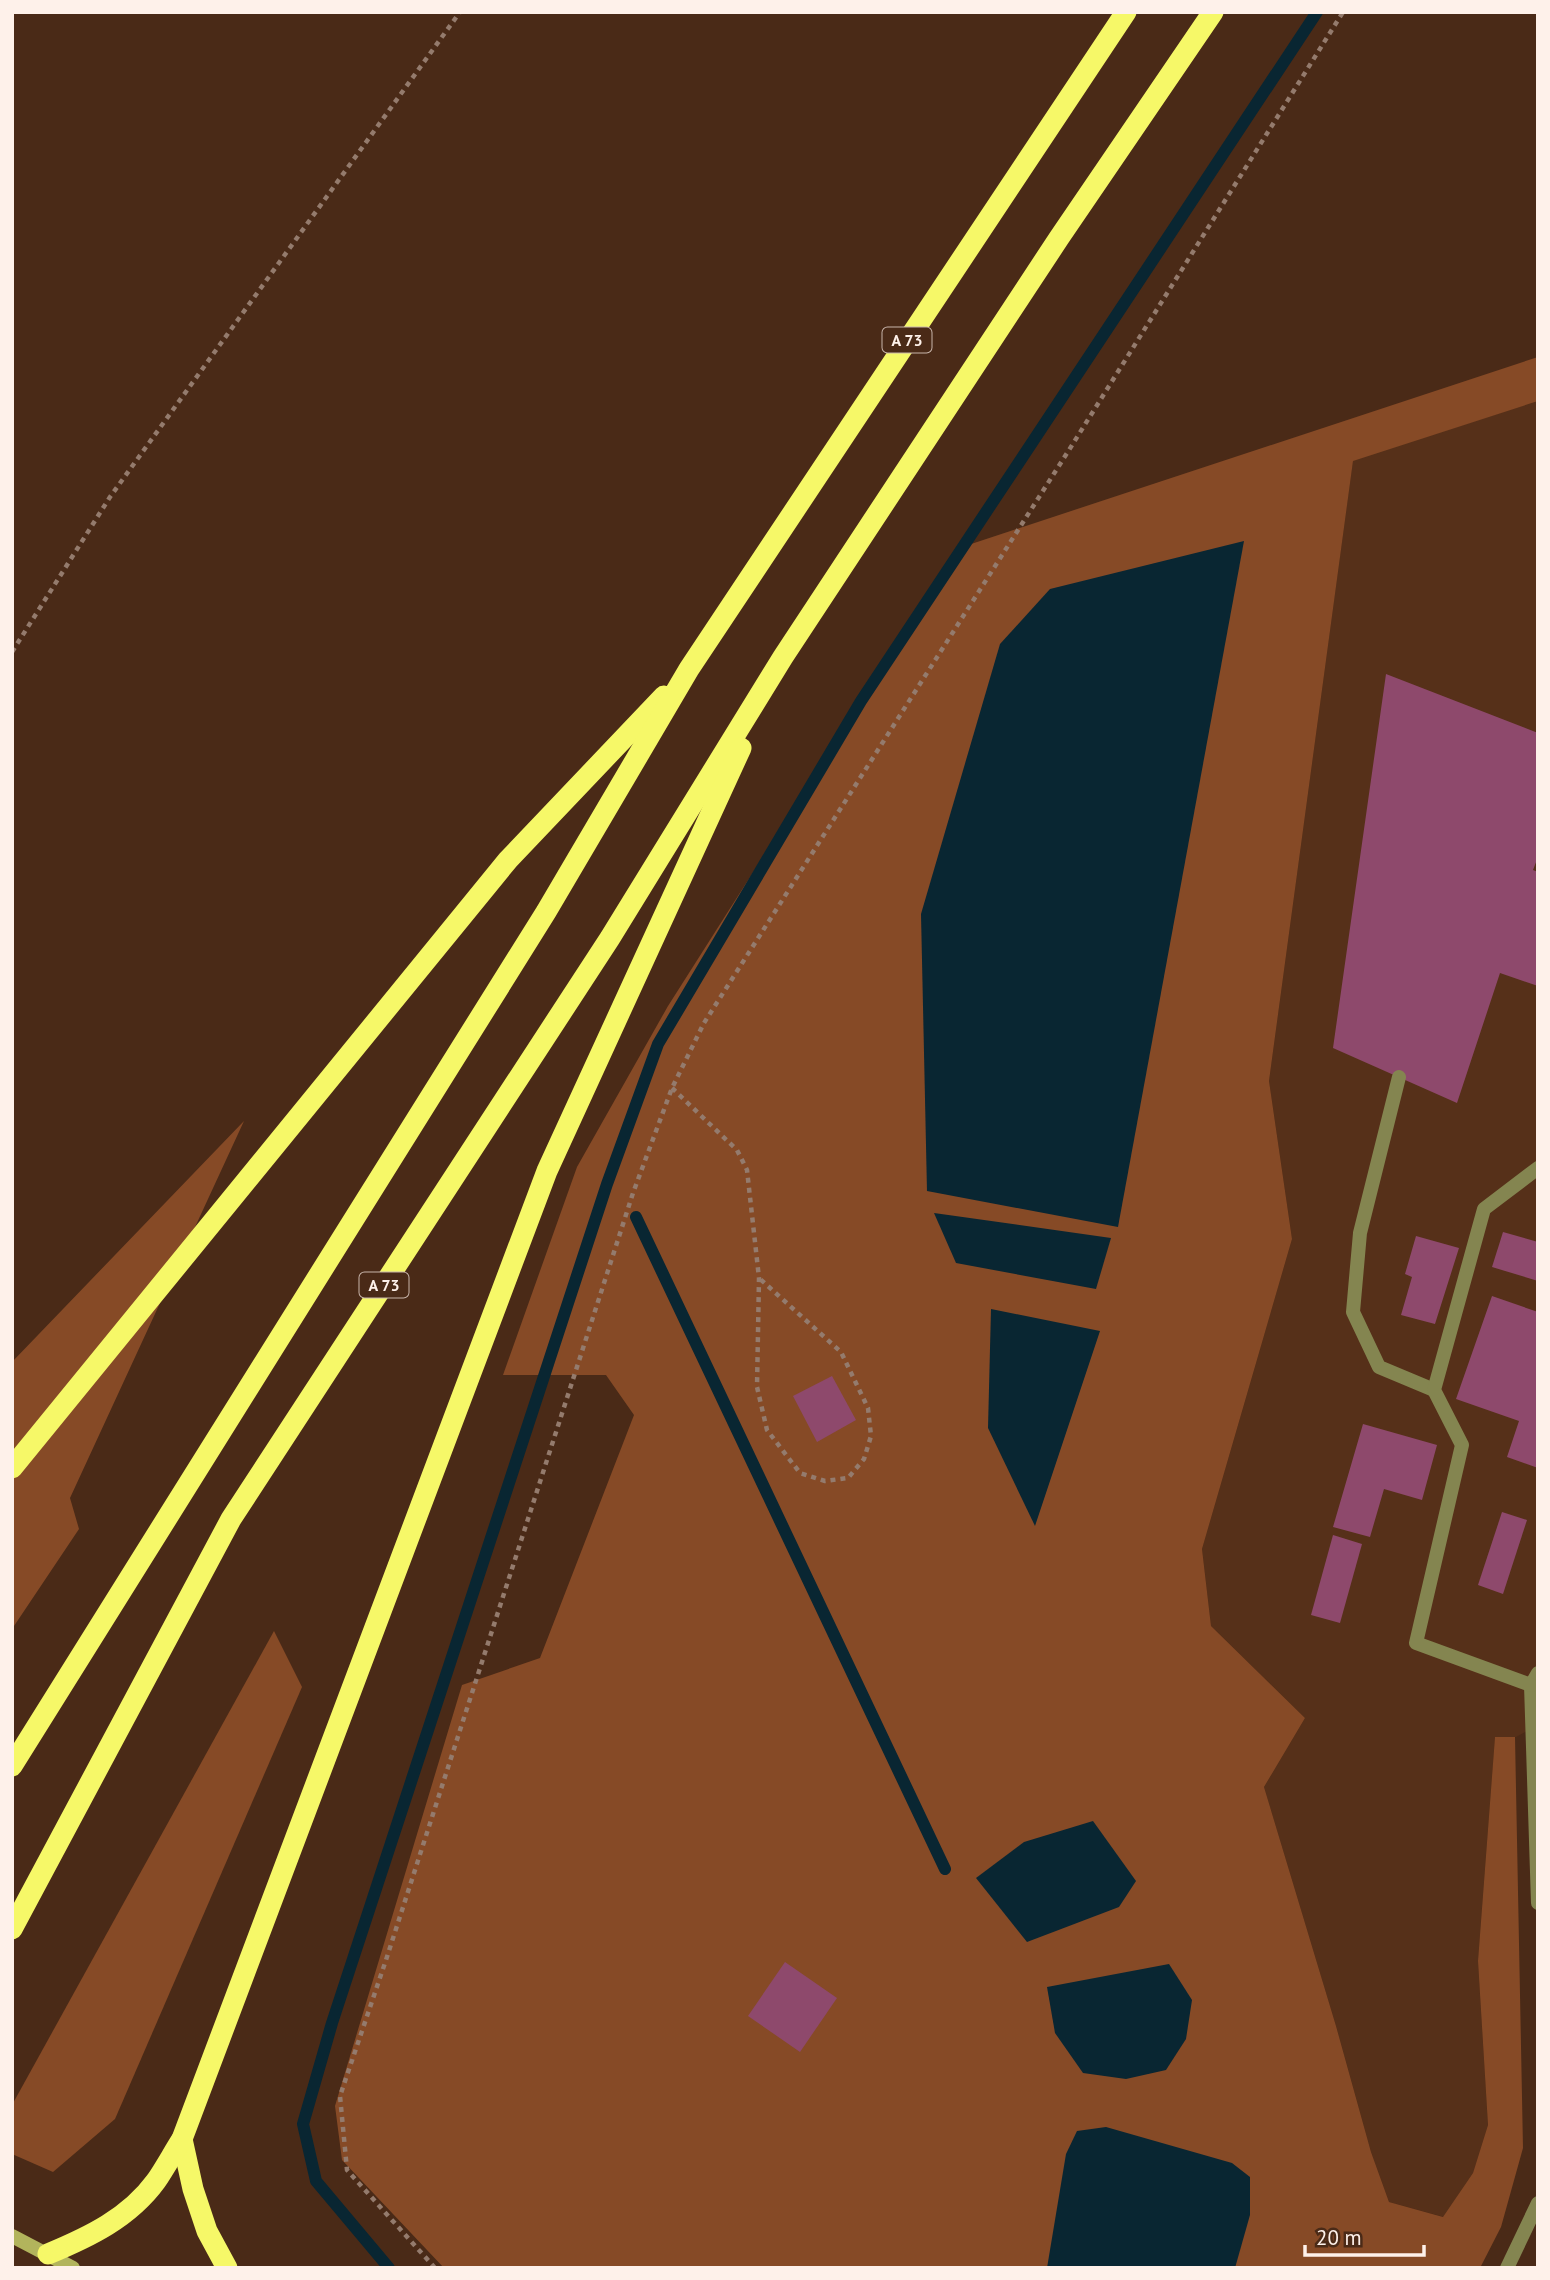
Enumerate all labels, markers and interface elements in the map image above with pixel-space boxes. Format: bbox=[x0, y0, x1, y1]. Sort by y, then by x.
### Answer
road number: A 73 bbox=[883, 328, 932, 352]
road number: A 73 bbox=[360, 1273, 408, 1298]
scale bar bbox=[1305, 2214, 1424, 2258]
text: 20 m bbox=[1316, 2224, 1362, 2251]

